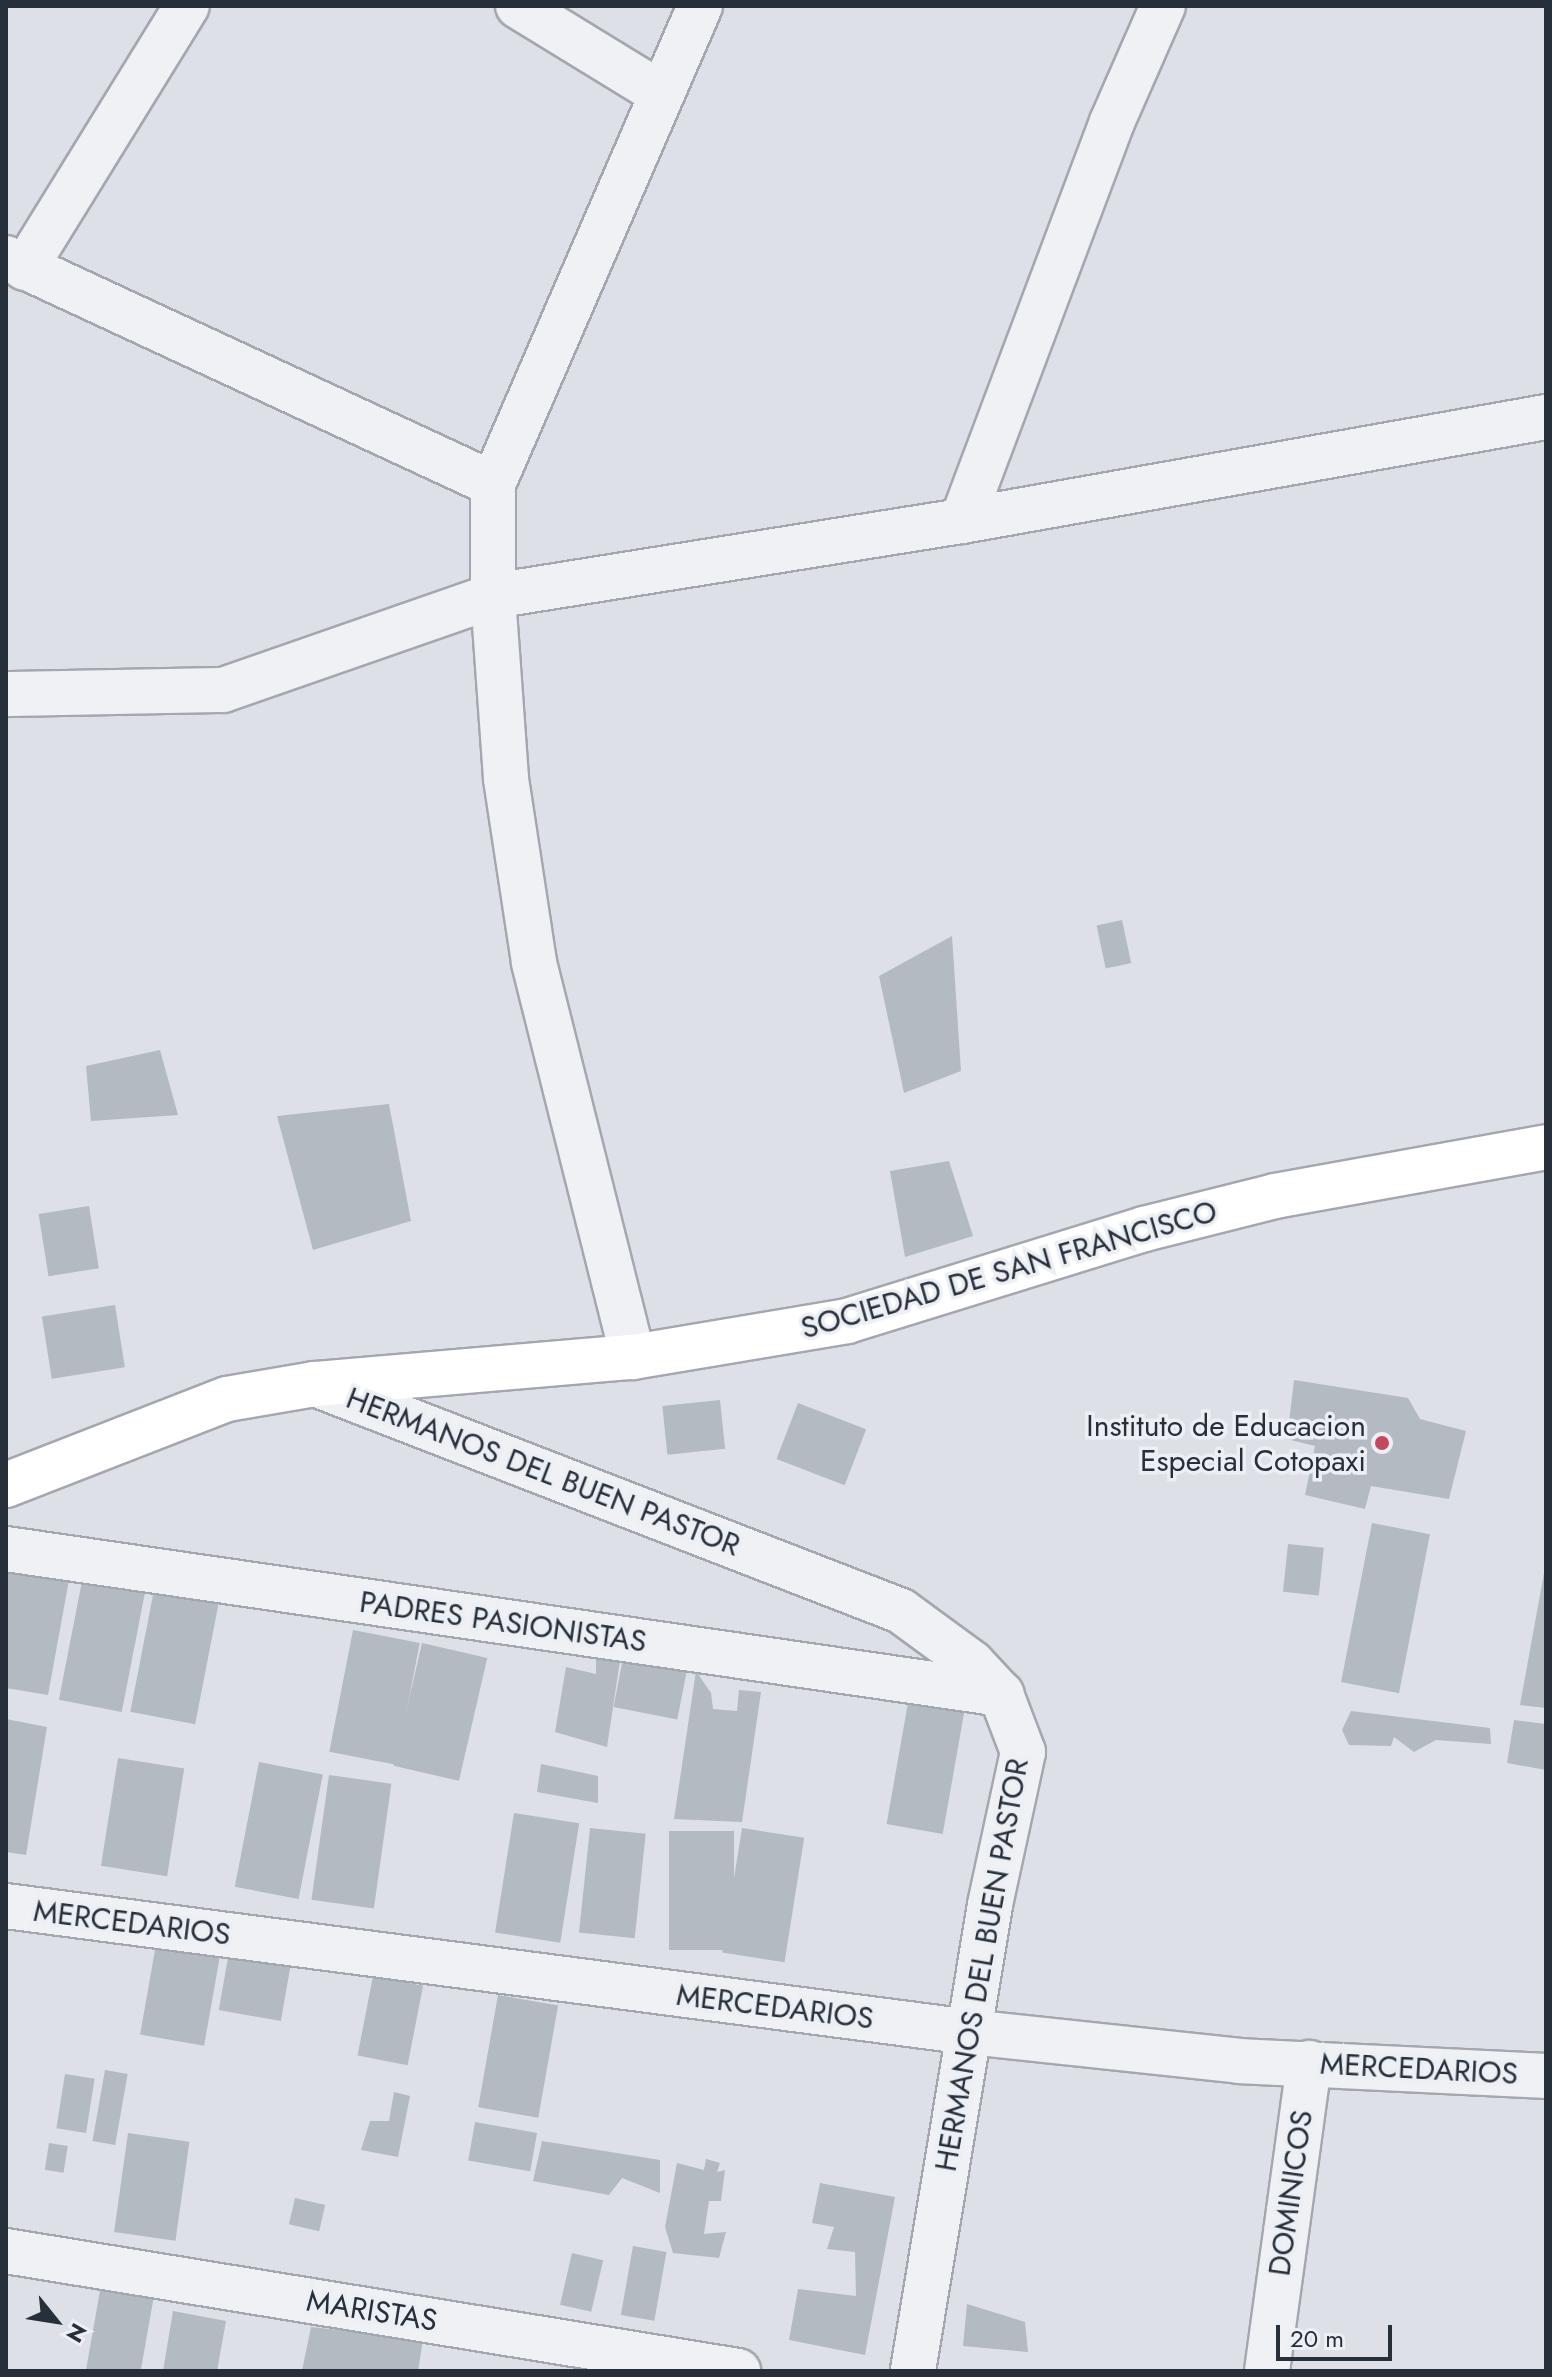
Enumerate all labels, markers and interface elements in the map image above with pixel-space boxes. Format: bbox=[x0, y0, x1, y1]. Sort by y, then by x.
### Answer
street label: SOCIEDAD DE SAN FRANCISCO bbox=[797, 1193, 1221, 1347]
street label: HERMANOS DEL BUEN PASTOR bbox=[341, 1380, 745, 1564]
place label: Instituto de Educacion Especial Cotopaxi bbox=[1086, 1408, 1366, 1478]
marker: Instituto de Educacion Especial Cotopaxi bbox=[1373, 1434, 1391, 1452]
street label: PADRES PASIONISTAS bbox=[357, 1584, 649, 1660]
street label: HERMANOS DEL BUEN PASTOR bbox=[928, 1756, 1036, 2174]
street label: MERCEDARIOS bbox=[31, 1893, 233, 1953]
street label: MERCEDARIOS bbox=[674, 1977, 876, 2037]
street label: MERCEDARIOS bbox=[1319, 2046, 1519, 2092]
street label: DOMINICOS bbox=[1262, 2108, 1320, 2278]
north arrow bbox=[16, 2281, 96, 2361]
street label: MARISTAS bbox=[304, 2283, 440, 2339]
scale bar bbox=[1280, 2309, 1396, 2359]
text: N bbox=[59, 2317, 95, 2349]
text: 20 m bbox=[1290, 2321, 1344, 2356]

